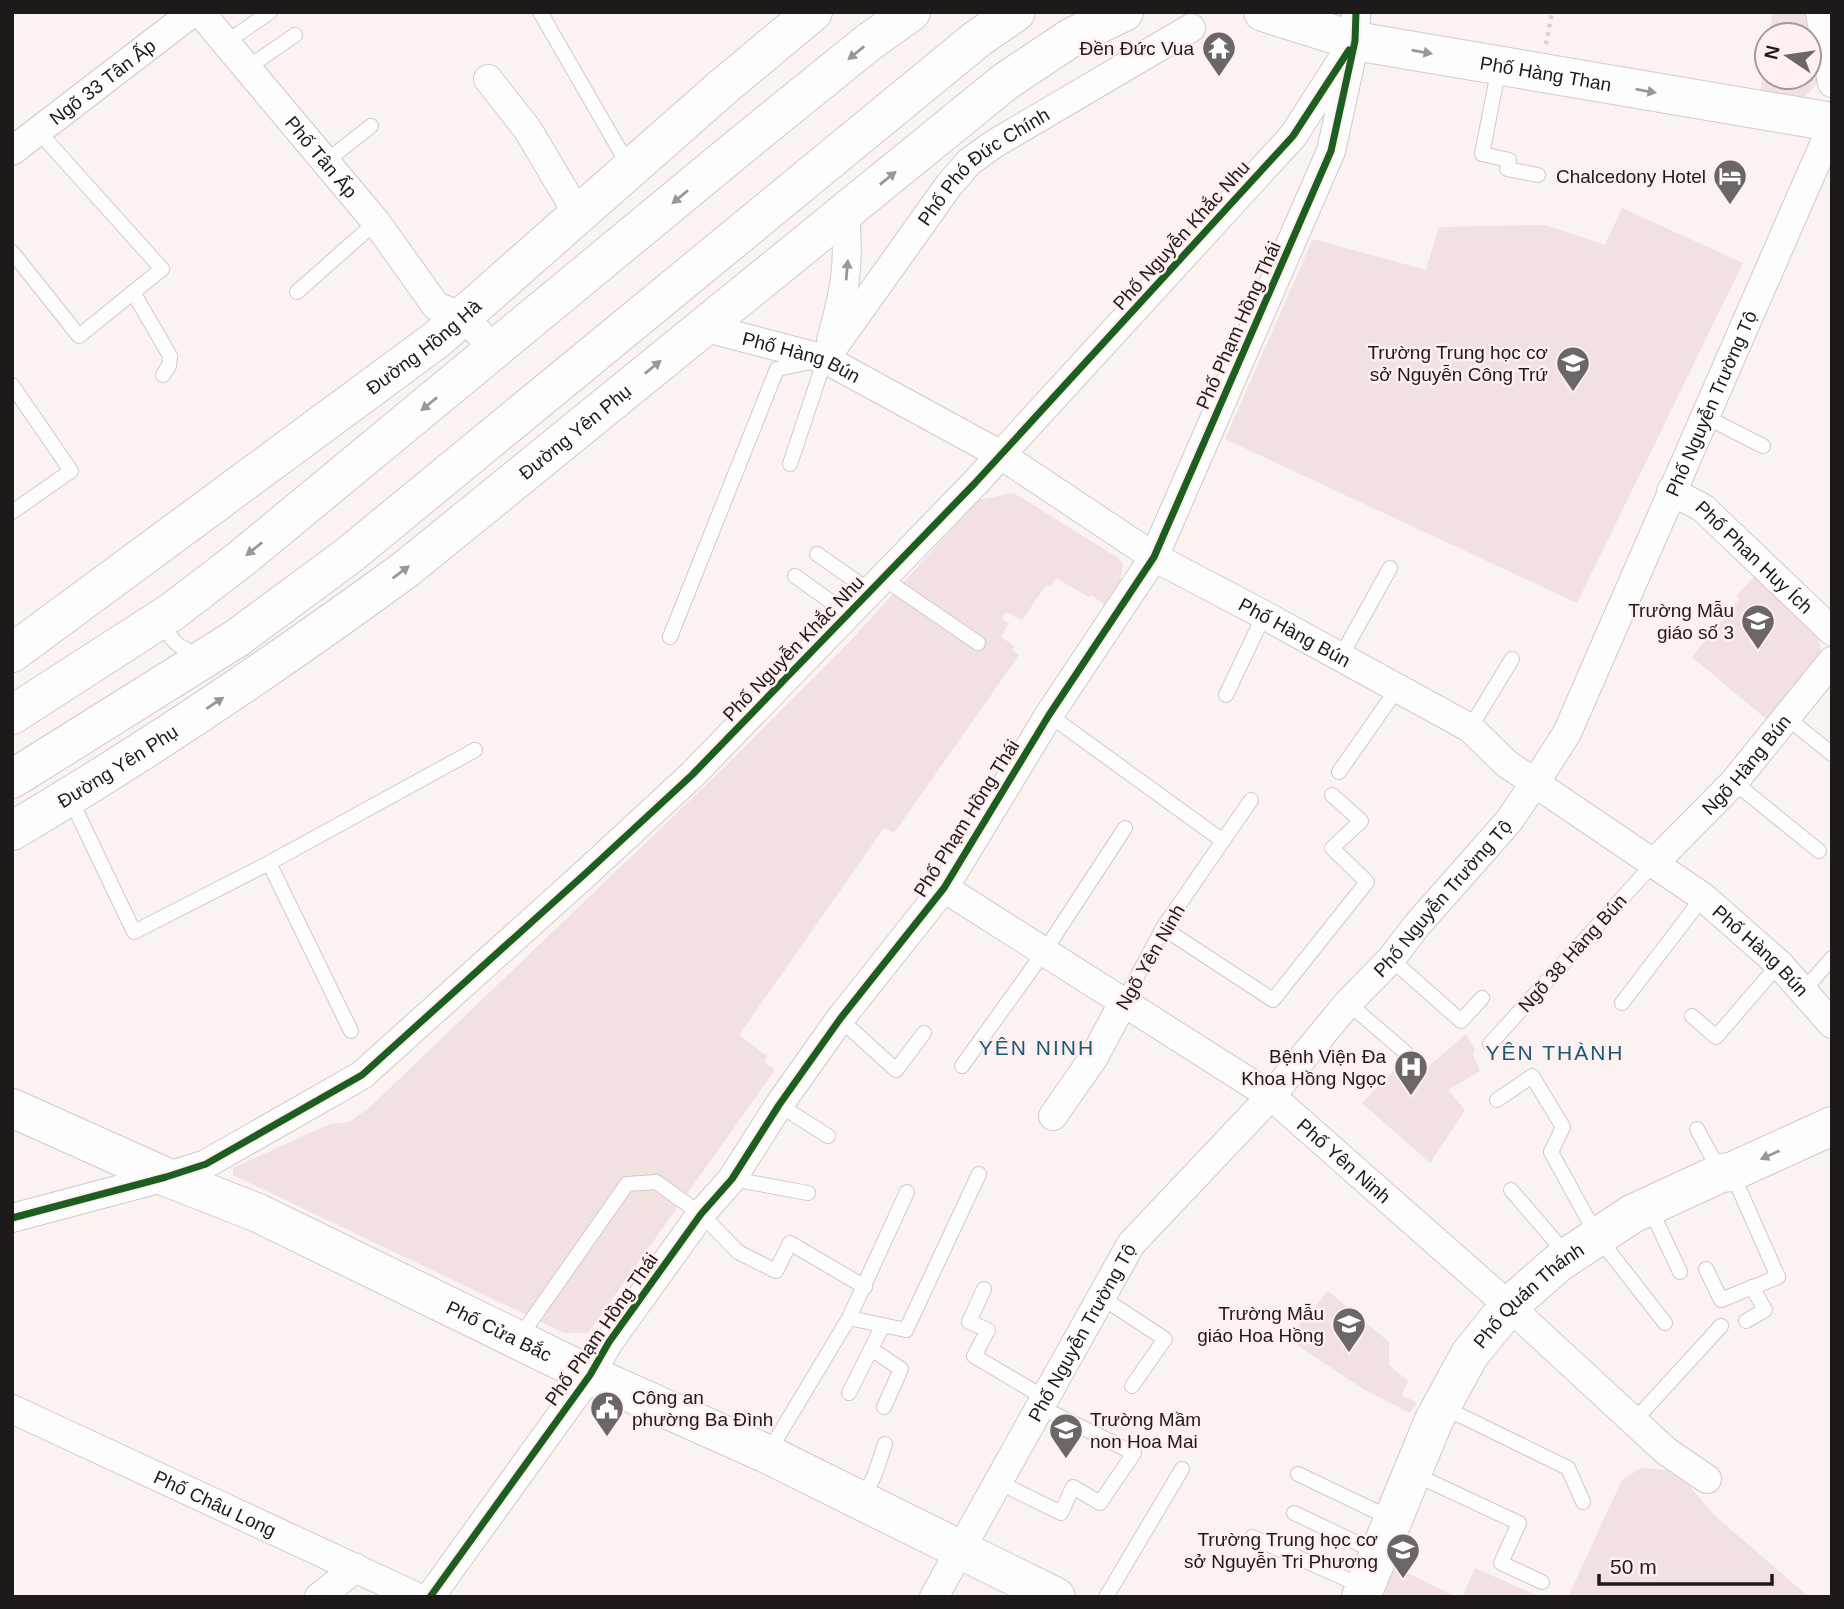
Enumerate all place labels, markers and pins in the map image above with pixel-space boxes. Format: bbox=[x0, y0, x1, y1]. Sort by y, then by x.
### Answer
temple icon: Đền Đức Vua bbox=[1200, 29, 1238, 78]
place label: Đền Đức Vua bbox=[1080, 38, 1194, 59]
hotel icon: Chalcedony Hotel bbox=[1711, 157, 1749, 206]
place label: Chalcedony Hotel bbox=[1556, 166, 1706, 187]
place label: Trường Trung học cơ sở Nguyễn Công Trứ bbox=[1367, 342, 1548, 385]
school or university icon: Trường Trung học cơ sở Nguyễn Công Trứ bbox=[1554, 344, 1592, 393]
place label: Trường Mẫu giáo số 3 bbox=[1628, 600, 1734, 643]
school or university icon: Trường Mẫu giáo số 3 bbox=[1739, 602, 1777, 651]
place label: Bệnh Viện Đa Khoa Hồng Ngọc bbox=[1241, 1046, 1386, 1089]
hospital icon: Bệnh Viện Đa Khoa Hồng Ngọc bbox=[1392, 1048, 1430, 1097]
place label: Trường Mẫu giáo Hoa Hồng bbox=[1197, 1303, 1324, 1346]
school or university icon: Trường Mẫu giáo Hoa Hồng bbox=[1330, 1305, 1368, 1354]
place label: Công an phường Ba Đình bbox=[632, 1387, 773, 1430]
public building icon: Công an phường Ba Đình bbox=[588, 1389, 626, 1438]
place label: Trường Mầm non Hoa Mai bbox=[1090, 1409, 1201, 1452]
school or university icon: Trường Mầm non Hoa Mai bbox=[1047, 1411, 1085, 1460]
place label: Trường Trung học cơ sở Nguyễn Tri Phương bbox=[1184, 1529, 1378, 1572]
school or university icon: Trường Trung học cơ sở Nguyễn Tri Phương bbox=[1384, 1531, 1422, 1580]

